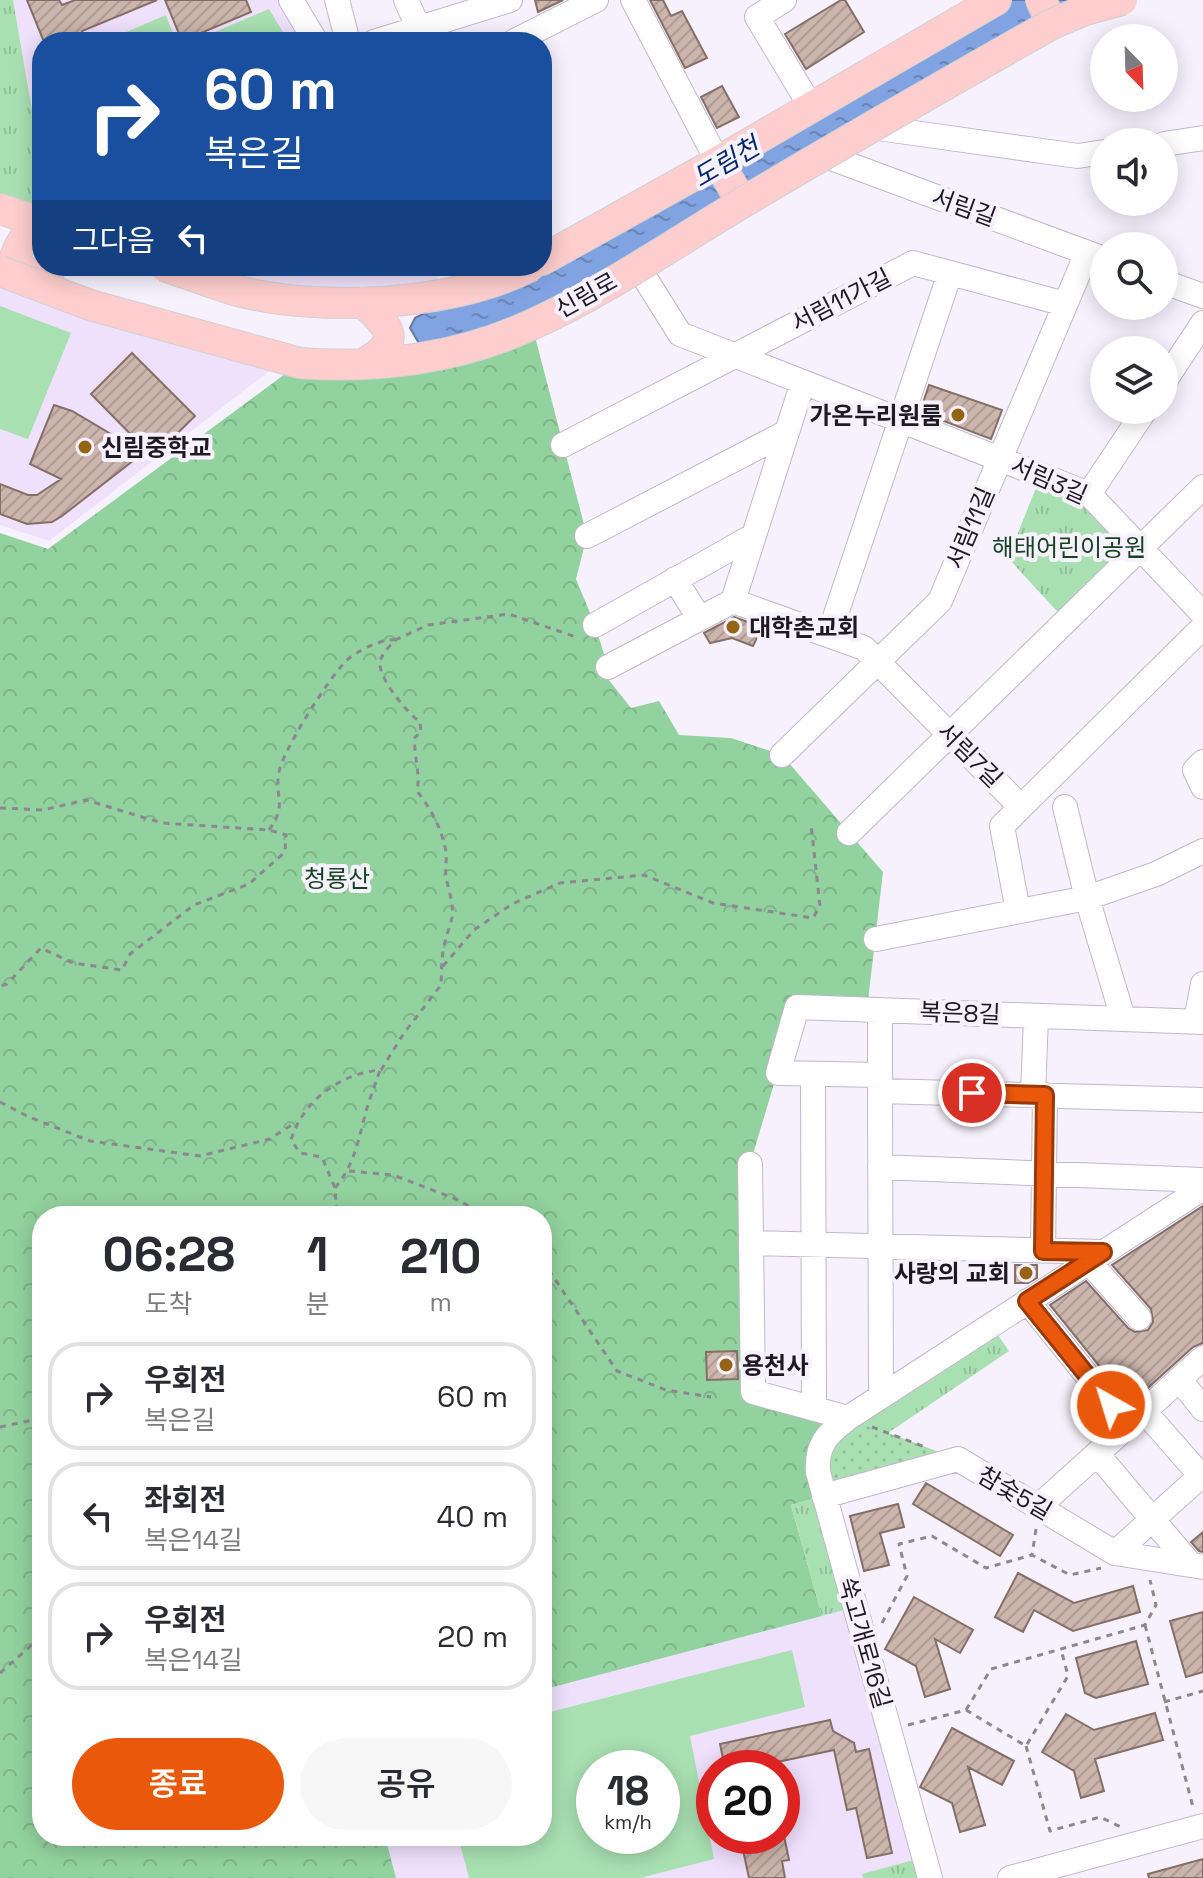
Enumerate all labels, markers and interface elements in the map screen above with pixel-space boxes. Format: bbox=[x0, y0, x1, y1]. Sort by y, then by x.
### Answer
north arrow bbox=[1090, 24, 1178, 112]
map controls bbox=[1090, 24, 1178, 424]
text: 60 m bbox=[204, 54, 337, 125]
icon: right bbox=[72, 64, 176, 168]
water label: 도림천 bbox=[686, 128, 768, 195]
button: sound bbox=[1090, 128, 1178, 216]
text: 복은길 bbox=[204, 131, 303, 177]
street label: 서림길 bbox=[928, 181, 1000, 233]
icon: left bbox=[171, 216, 215, 260]
text: 그다음 bbox=[72, 221, 155, 260]
button: search bbox=[1090, 232, 1178, 320]
street label: 서림11가길 bbox=[786, 262, 896, 338]
street label: 신림로 bbox=[550, 265, 622, 325]
button: layers bbox=[1090, 336, 1178, 424]
place label: 가온누리원룸 bbox=[810, 400, 942, 431]
marker: 가온누리원룸 bbox=[949, 406, 967, 424]
place label: 신림중학교 bbox=[101, 432, 211, 463]
marker: 신림중학교 bbox=[76, 438, 94, 456]
street label: 서림3길 bbox=[1006, 449, 1092, 511]
street label: 서림11길 bbox=[939, 482, 1001, 574]
park label: 해태어린이공원 bbox=[992, 532, 1146, 563]
place label: 대학촌교회 bbox=[749, 612, 859, 643]
marker: 대학촌교회 bbox=[724, 618, 742, 636]
street label: 서림7길 bbox=[931, 716, 1009, 794]
park label: 청룡산 bbox=[304, 863, 370, 894]
street label: 복은8길 bbox=[919, 996, 1001, 1030]
pin bbox=[938, 1059, 1006, 1127]
icon: arrive bbox=[950, 1071, 994, 1115]
text: 06:28 bbox=[103, 1224, 235, 1285]
text: 1 bbox=[307, 1224, 328, 1285]
text: 210 bbox=[400, 1226, 481, 1287]
place label: 사랑의 교회 bbox=[894, 1258, 1010, 1289]
marker: 사랑의 교회 bbox=[1017, 1264, 1035, 1282]
text: m bbox=[430, 1285, 452, 1319]
text: 도착 bbox=[145, 1287, 193, 1321]
text: 분 bbox=[306, 1287, 330, 1321]
place label: 용천사 bbox=[742, 1350, 808, 1381]
marker: 용천사 bbox=[717, 1356, 735, 1374]
text: 우회전 bbox=[144, 1360, 227, 1399]
position arrow bbox=[1069, 1363, 1153, 1447]
icon: right bbox=[76, 1374, 120, 1418]
text: 60 m bbox=[437, 1377, 508, 1416]
text: 복은길 bbox=[144, 1403, 216, 1437]
street label: 참숯5길 bbox=[972, 1459, 1058, 1527]
text: 좌회전 bbox=[144, 1480, 227, 1519]
icon: left bbox=[76, 1494, 120, 1538]
text: 40 m bbox=[437, 1497, 508, 1536]
text: 복은14길 bbox=[144, 1523, 243, 1557]
street label: 쑥고개로16길 bbox=[831, 1574, 899, 1712]
text: 우회전 bbox=[144, 1600, 227, 1639]
icon: right bbox=[76, 1614, 120, 1658]
text: 20 m bbox=[437, 1617, 508, 1656]
text: 복은14길 bbox=[144, 1643, 243, 1677]
button: 종료 bbox=[72, 1738, 284, 1830]
button: 공유 bbox=[300, 1738, 512, 1830]
speed limit sign: 20 bbox=[696, 1750, 800, 1854]
text: 18 bbox=[607, 1766, 649, 1817]
text: km/h bbox=[604, 1809, 652, 1835]

